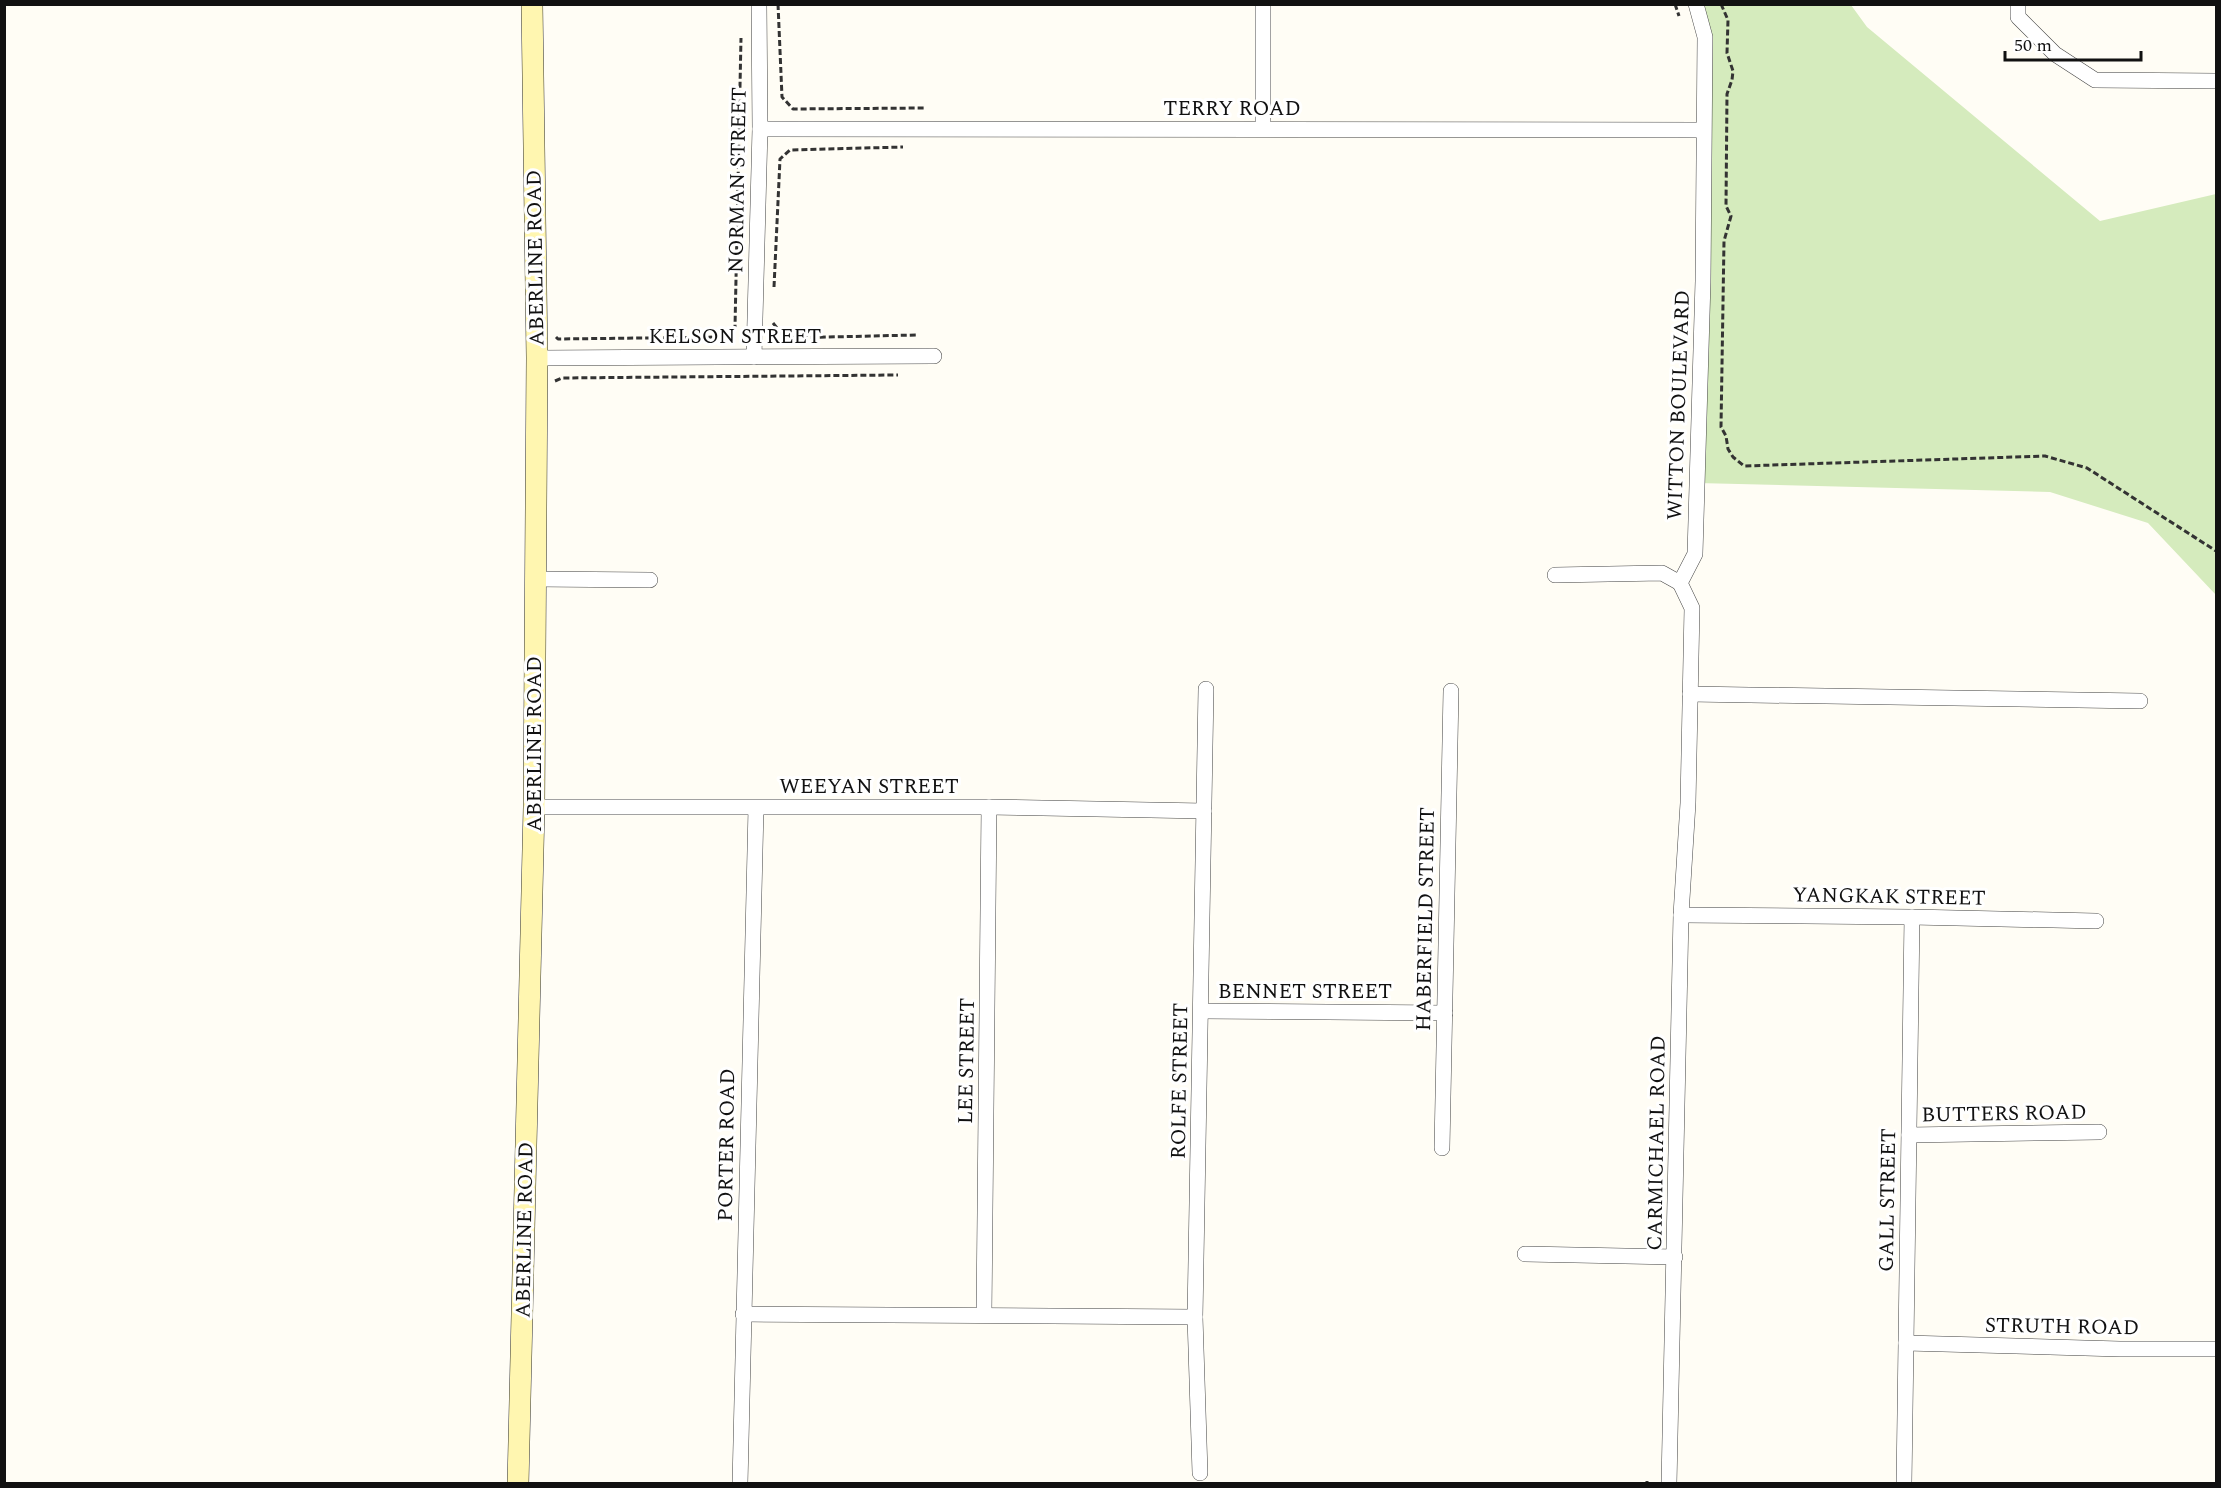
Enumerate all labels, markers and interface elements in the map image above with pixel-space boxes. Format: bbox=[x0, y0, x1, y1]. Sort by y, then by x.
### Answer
scale bar bbox=[2005, 24, 2142, 62]
text: 50 m bbox=[2014, 32, 2052, 59]
street label: NORMAN STREET bbox=[720, 87, 756, 273]
street label: TERRY ROAD bbox=[1163, 93, 1301, 125]
street label: ABERLINE ROAD bbox=[518, 170, 554, 346]
street label: WITTON BOULEVARD bbox=[1659, 289, 1699, 521]
street label: KELSON STREET bbox=[649, 321, 821, 353]
street label: ABERLINE ROAD bbox=[519, 656, 551, 832]
street label: WEEYAN STREET bbox=[779, 771, 959, 803]
street label: HABERFIELD STREET bbox=[1408, 807, 1444, 1031]
street label: YANGKAK STREET bbox=[1792, 879, 1986, 915]
street label: BENNET STREET bbox=[1218, 976, 1392, 1008]
street label: LEE STREET bbox=[950, 998, 984, 1124]
street label: ROLFE STREET bbox=[1163, 1003, 1197, 1160]
street label: CARMICHAEL ROAD bbox=[1639, 1035, 1675, 1251]
street label: PORTER ROAD bbox=[710, 1068, 744, 1222]
street label: BUTTERS ROAD bbox=[1921, 1097, 2087, 1131]
street label: GALL STREET bbox=[1871, 1128, 1905, 1272]
street label: ABERLINE ROAD bbox=[507, 1142, 543, 1318]
street label: STRUTH ROAD bbox=[1985, 1310, 2139, 1344]

